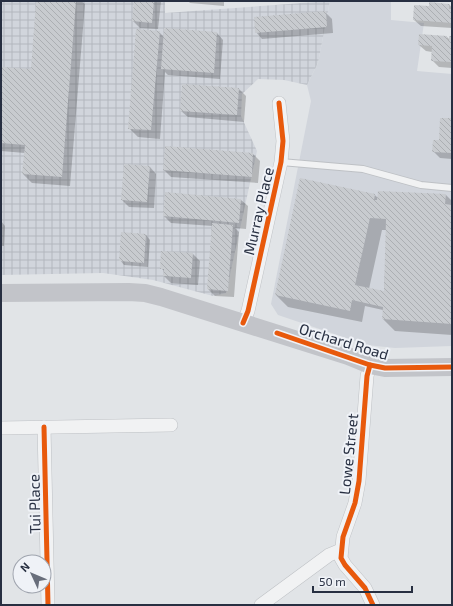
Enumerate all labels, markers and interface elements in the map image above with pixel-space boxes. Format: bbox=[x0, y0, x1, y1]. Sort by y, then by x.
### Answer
street label: Murray Place bbox=[239, 165, 277, 257]
street label: Orchard Road bbox=[297, 319, 391, 363]
street label: Lowe Street bbox=[335, 412, 361, 495]
street label: Tui Place bbox=[24, 474, 44, 534]
north arrow bbox=[12, 554, 52, 594]
text: N bbox=[17, 559, 32, 574]
scale bar bbox=[313, 568, 412, 594]
text: 50 m bbox=[319, 574, 346, 588]

